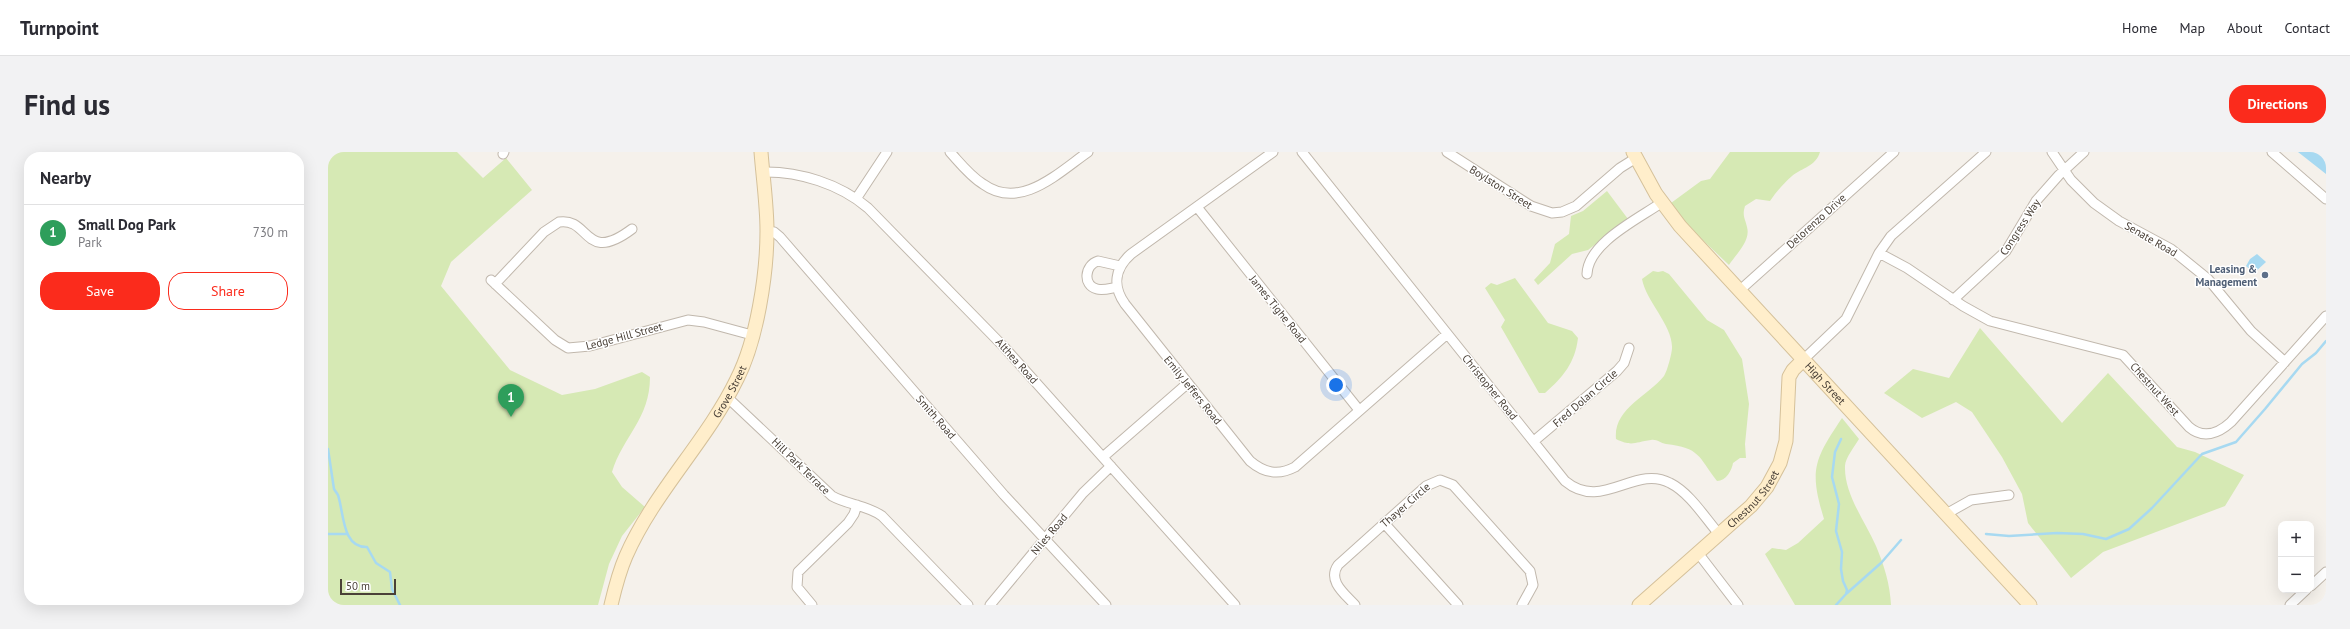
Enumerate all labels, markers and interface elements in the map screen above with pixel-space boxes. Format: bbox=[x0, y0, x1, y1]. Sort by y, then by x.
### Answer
text: Turnpoint bbox=[20, 16, 99, 40]
text: Home bbox=[2122, 19, 2157, 37]
text: Map bbox=[2179, 19, 2205, 37]
text: About bbox=[2227, 19, 2263, 37]
text: Contact bbox=[2285, 19, 2330, 37]
button: Directions bbox=[2229, 85, 2326, 123]
text: Find us bbox=[24, 86, 110, 123]
street label: Boylston Street bbox=[1467, 162, 1535, 212]
text: Nearby bbox=[40, 167, 91, 189]
street label: Delorenzo Drive bbox=[1783, 190, 1849, 251]
street label: Congress Way bbox=[1997, 196, 2044, 258]
text: Small Dog Park bbox=[78, 215, 176, 234]
street label: Senate Road bbox=[2122, 218, 2180, 260]
text: 1 bbox=[49, 224, 57, 241]
text: 730 m bbox=[253, 224, 288, 241]
text: Park bbox=[78, 234, 102, 251]
place label: Leasing & Management bbox=[2196, 262, 2257, 289]
marker: Leasing & Management bbox=[2260, 270, 2270, 280]
street label: James Tighe Road bbox=[1246, 271, 1310, 346]
button: Save bbox=[40, 272, 160, 310]
button: Share bbox=[168, 272, 288, 310]
street label: Ledge Hill Street bbox=[584, 319, 664, 353]
street label: Althea Road bbox=[993, 335, 1041, 387]
street label: Christopher Road bbox=[1459, 351, 1521, 423]
street label: Emily Jeffers Road bbox=[1161, 353, 1225, 427]
street label: High Street bbox=[1802, 359, 1849, 408]
street label: Chestnut West bbox=[2127, 359, 2183, 419]
street label: Grove Street bbox=[710, 363, 750, 421]
street label: Fred Dolan Circle bbox=[1550, 366, 1621, 430]
your location bbox=[1326, 375, 1346, 395]
pin: 1 bbox=[498, 384, 524, 417]
street label: Smith Road bbox=[913, 392, 959, 442]
street label: Hill Park Terrace bbox=[769, 435, 833, 498]
street label: Chestnut Street bbox=[1724, 467, 1782, 531]
street label: Thayer Circle bbox=[1377, 479, 1433, 530]
street label: Niles Road bbox=[1028, 510, 1070, 558]
map controls bbox=[2278, 521, 2314, 593]
button: + bbox=[2278, 521, 2314, 557]
button: − bbox=[2278, 557, 2314, 593]
scale bar bbox=[340, 577, 396, 596]
text: 50 m bbox=[346, 579, 370, 593]

